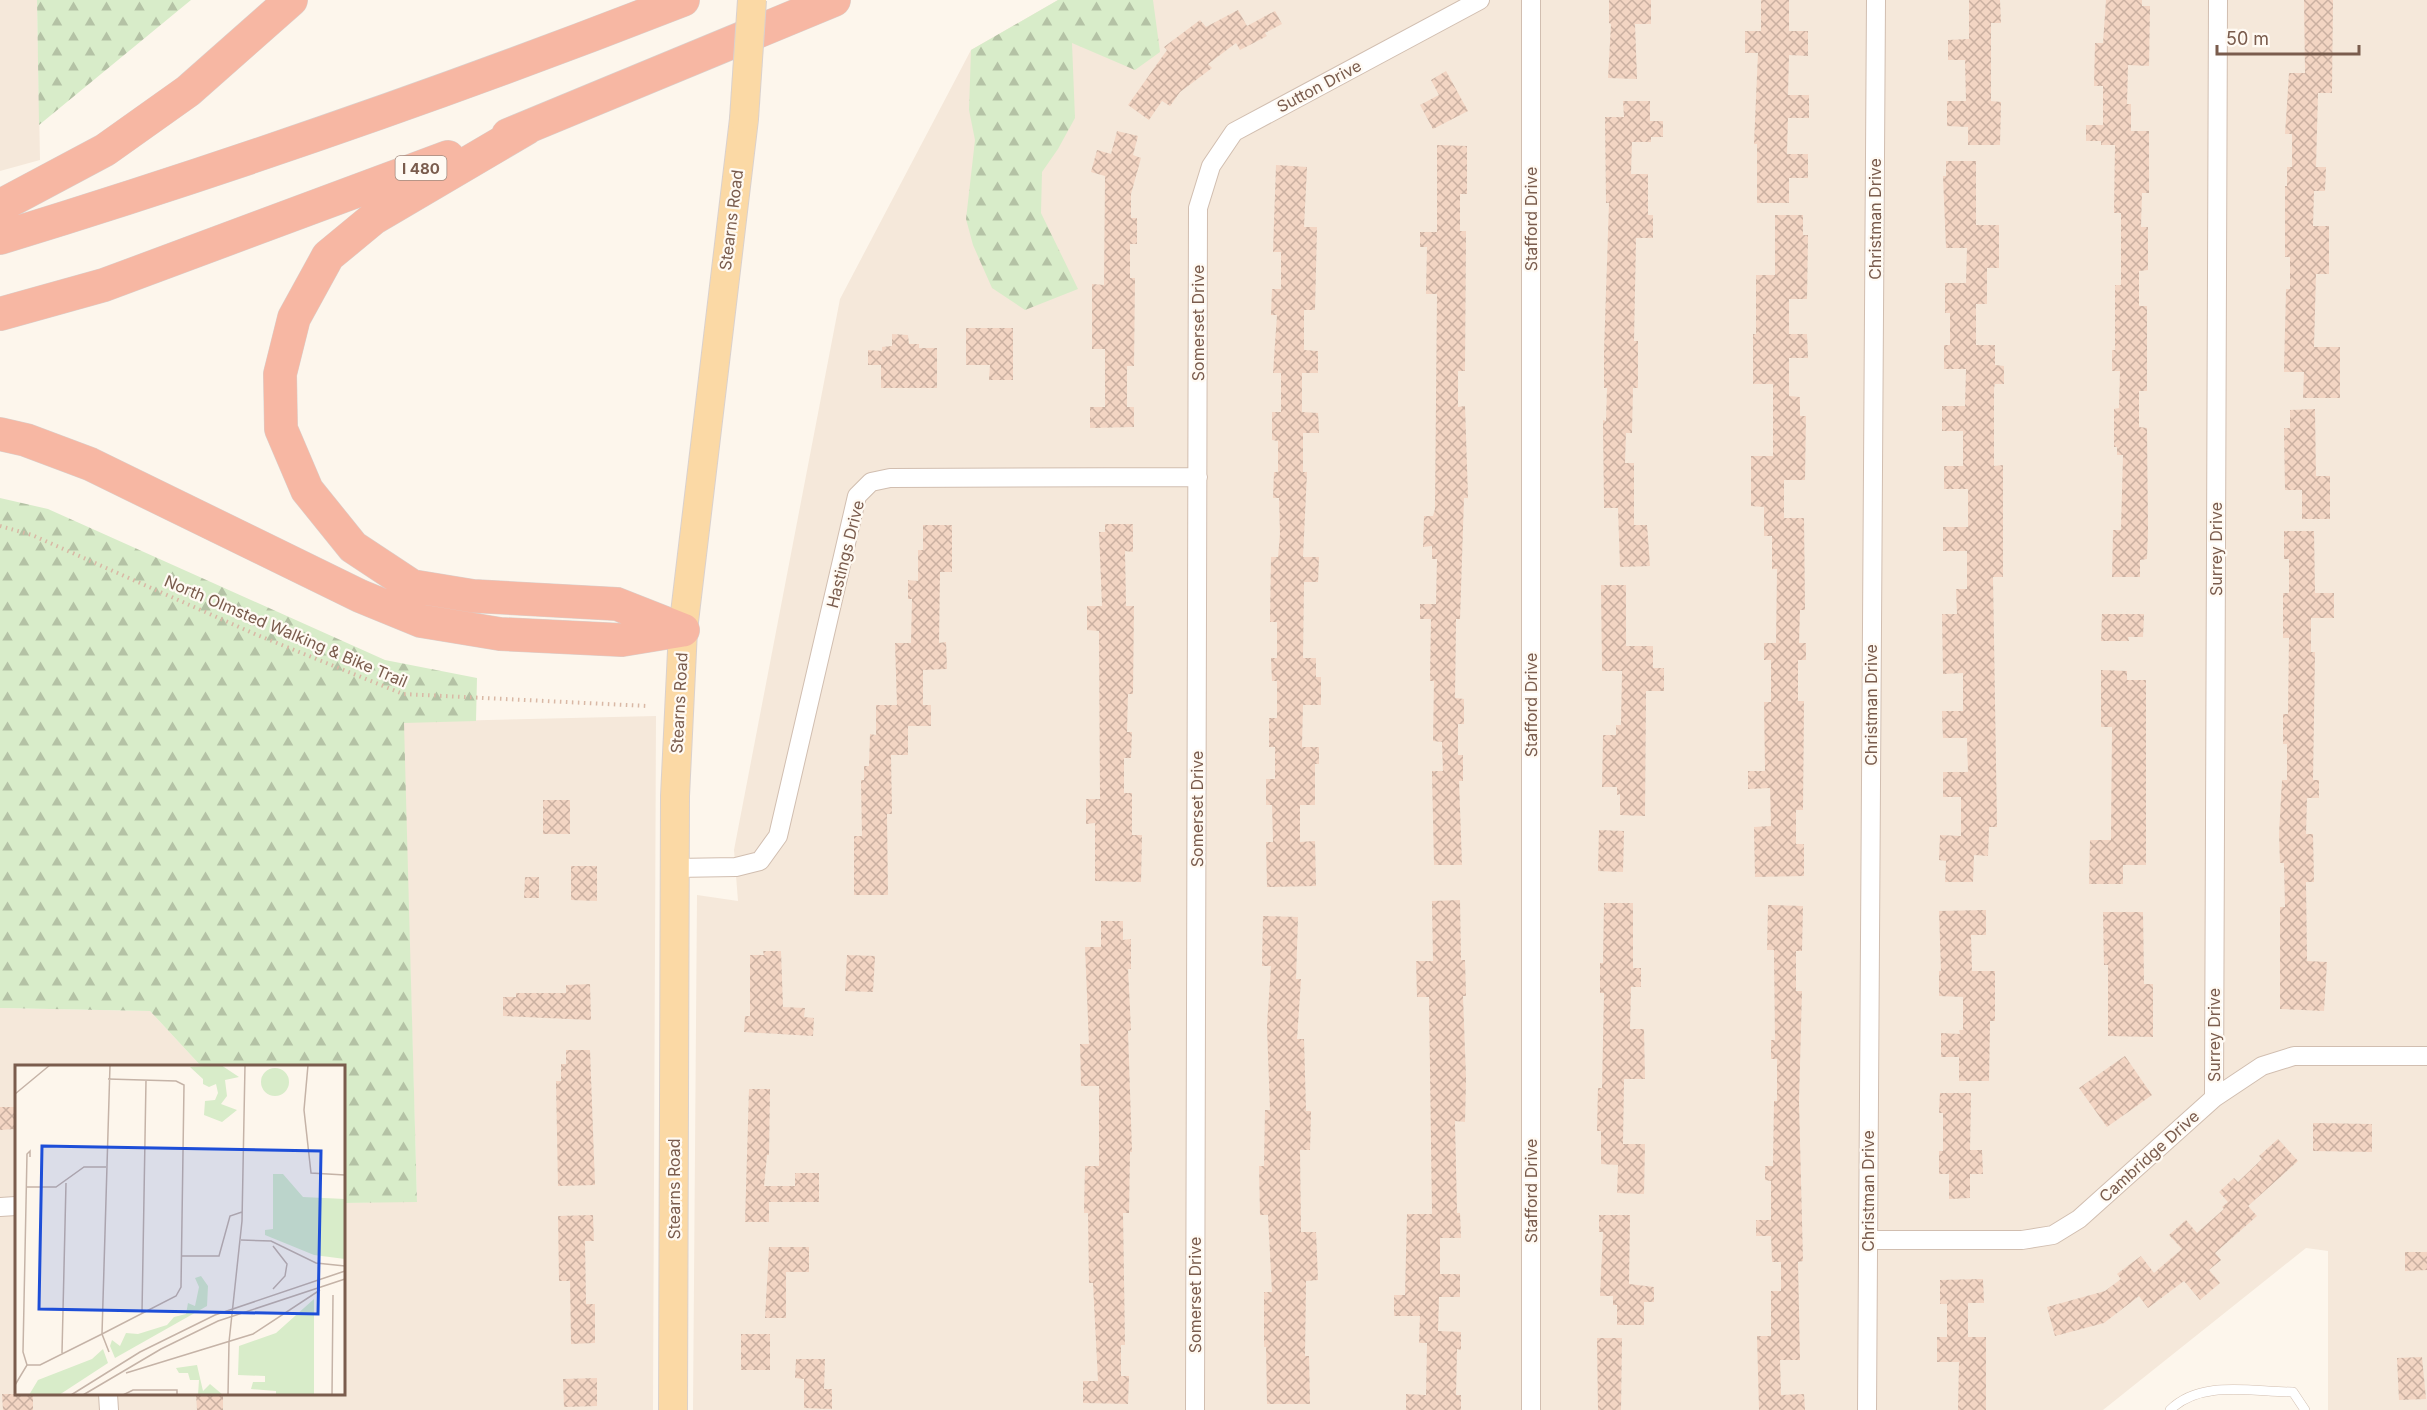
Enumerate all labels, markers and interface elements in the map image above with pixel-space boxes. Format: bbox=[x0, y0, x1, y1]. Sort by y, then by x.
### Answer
scale bar bbox=[2217, 18, 2360, 56]
text: 50 m bbox=[2226, 28, 2269, 49]
street label: Sutton Drive bbox=[1273, 55, 1365, 117]
road number: I 480 bbox=[396, 156, 446, 180]
street label: Christman Drive bbox=[1865, 158, 1885, 280]
street label: Stafford Drive bbox=[1521, 167, 1541, 271]
street label: Stearns Road bbox=[715, 169, 747, 271]
street label: Somerset Drive bbox=[1188, 265, 1208, 381]
street label: Hastings Drive bbox=[822, 498, 868, 610]
street label: Surrey Drive bbox=[2206, 502, 2226, 596]
street label: North Olmsted Walking & Bike Trail bbox=[161, 571, 411, 691]
street label: Christman Drive bbox=[1861, 644, 1881, 766]
street label: Stearns Road bbox=[666, 652, 692, 754]
street label: Stafford Drive bbox=[1521, 653, 1541, 757]
street label: Somerset Drive bbox=[1187, 751, 1207, 867]
street label: Surrey Drive bbox=[2204, 988, 2224, 1082]
inset map bbox=[15, 1065, 345, 1395]
street label: Cambridge Drive bbox=[2095, 1106, 2203, 1206]
street label: Christman Drive bbox=[1858, 1130, 1878, 1252]
street label: Stearns Road bbox=[664, 1138, 684, 1240]
street label: Stafford Drive bbox=[1521, 1139, 1541, 1243]
street label: Somerset Drive bbox=[1185, 1237, 1205, 1353]

